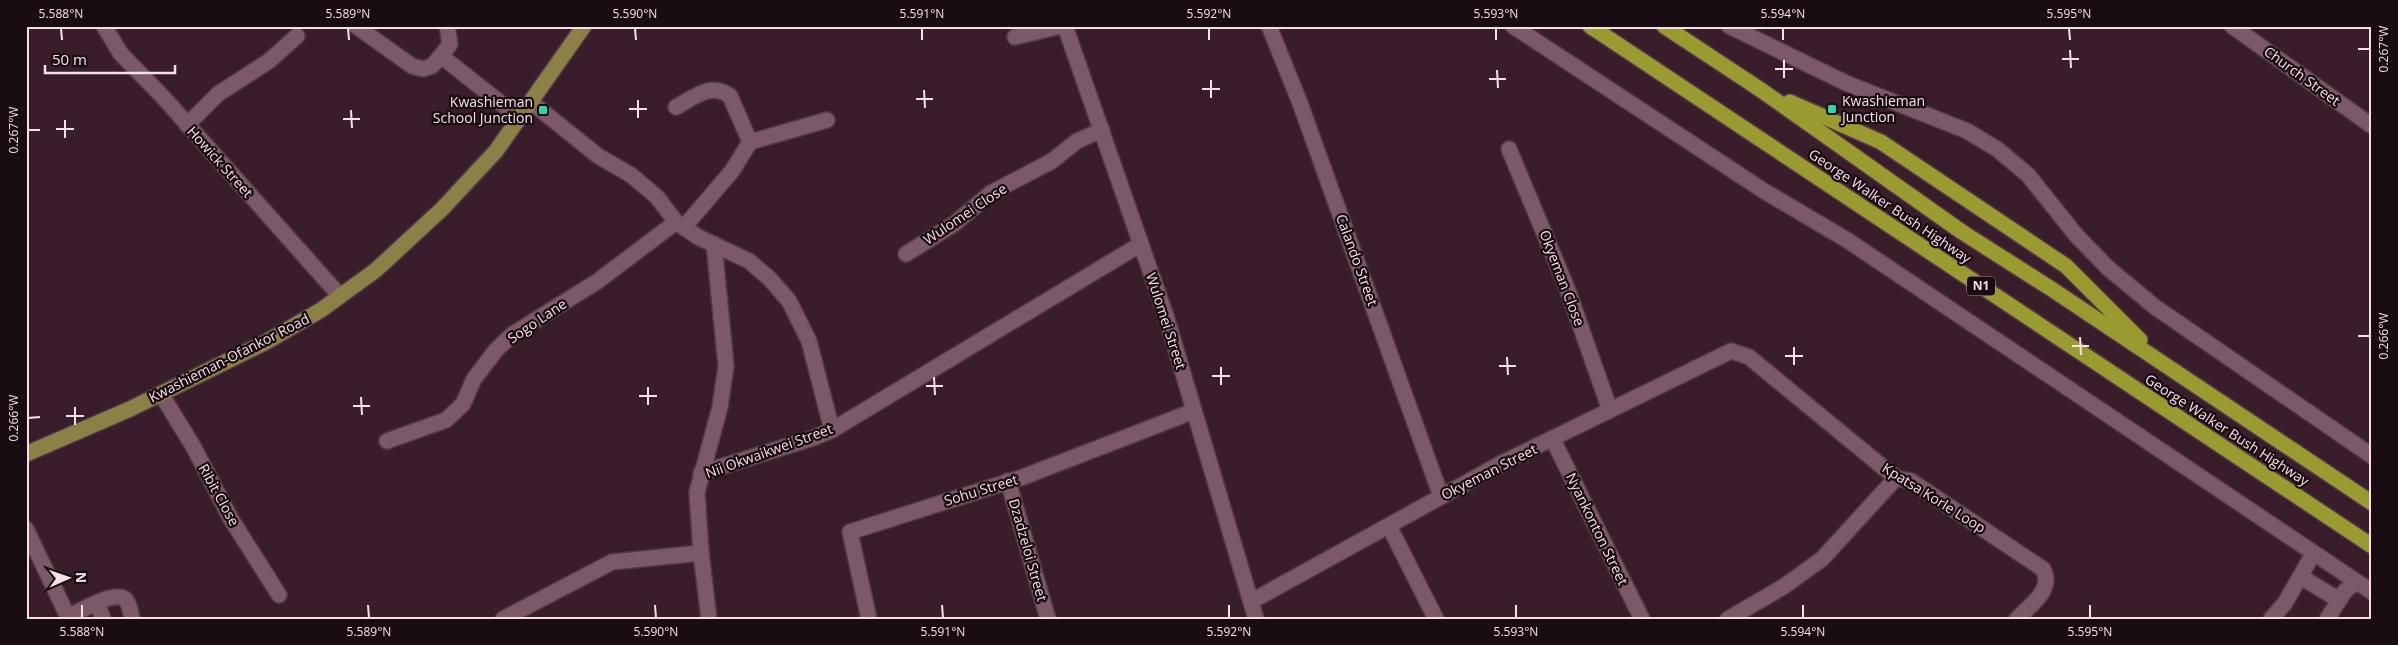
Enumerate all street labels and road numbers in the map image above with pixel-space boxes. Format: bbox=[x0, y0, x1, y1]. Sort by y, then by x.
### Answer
street label: Church Street bbox=[2260, 42, 2344, 110]
street label: Howick Street bbox=[183, 122, 258, 201]
street label: George Walker Bush Highway bbox=[1805, 144, 1976, 268]
street label: Wulomei Close bbox=[919, 179, 1010, 249]
street label: Calando Street bbox=[1332, 211, 1383, 308]
street label: Okyeman Close bbox=[1535, 227, 1590, 329]
street label: Wulomei Street bbox=[1142, 270, 1191, 372]
road number: N1 bbox=[1967, 276, 1995, 296]
street label: Sogo Lane bbox=[504, 294, 570, 347]
street label: Kwashieman-Ofankor Road bbox=[145, 309, 312, 406]
street label: George Walker Bush Highway bbox=[2141, 369, 2314, 490]
street label: Nii Okwaikwei Street bbox=[703, 419, 835, 482]
street label: Okyeman Street bbox=[1438, 439, 1540, 504]
street label: Kpatsa Korle Loop bbox=[1879, 458, 1990, 537]
street label: Ribit Close bbox=[195, 460, 244, 529]
street label: Sohu Street bbox=[942, 469, 1020, 510]
street label: Nyankonton Street bbox=[1562, 469, 1633, 588]
street label: Dzadzeloi Street bbox=[1005, 496, 1052, 603]

